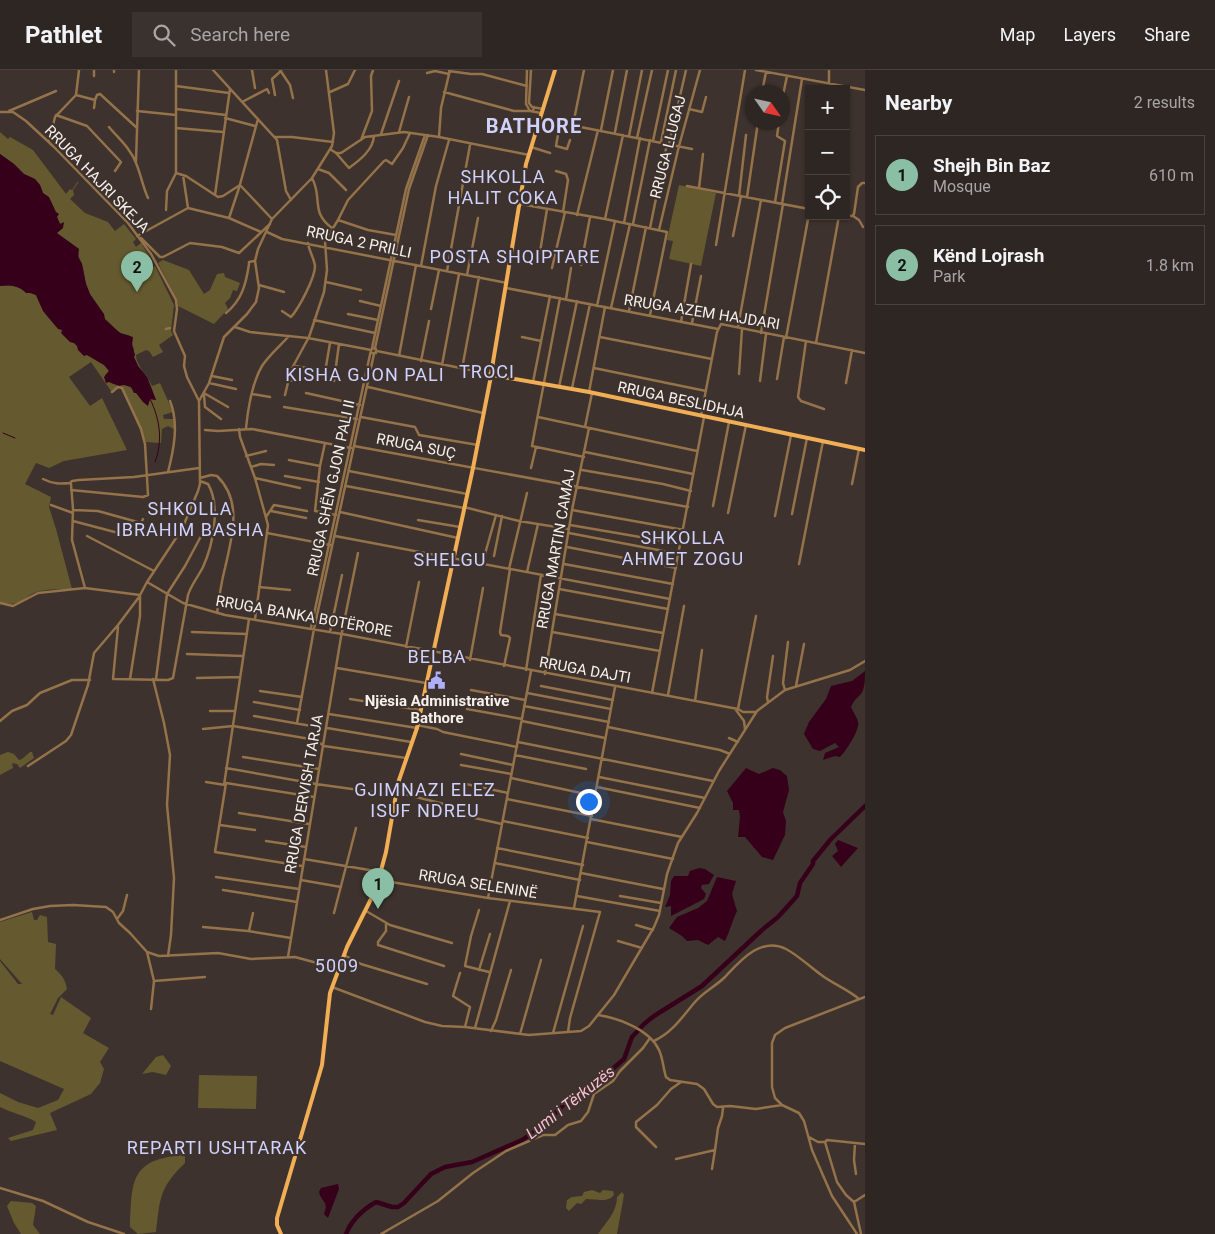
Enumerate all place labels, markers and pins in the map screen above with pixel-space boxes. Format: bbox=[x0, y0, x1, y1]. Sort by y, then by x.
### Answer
pin: 2 bbox=[121, 251, 153, 292]
public building icon: Njësia Administrative Bathore bbox=[427, 670, 447, 690]
place label: Njësia Administrative Bathore bbox=[365, 692, 509, 727]
pin: 1 bbox=[362, 868, 394, 909]

